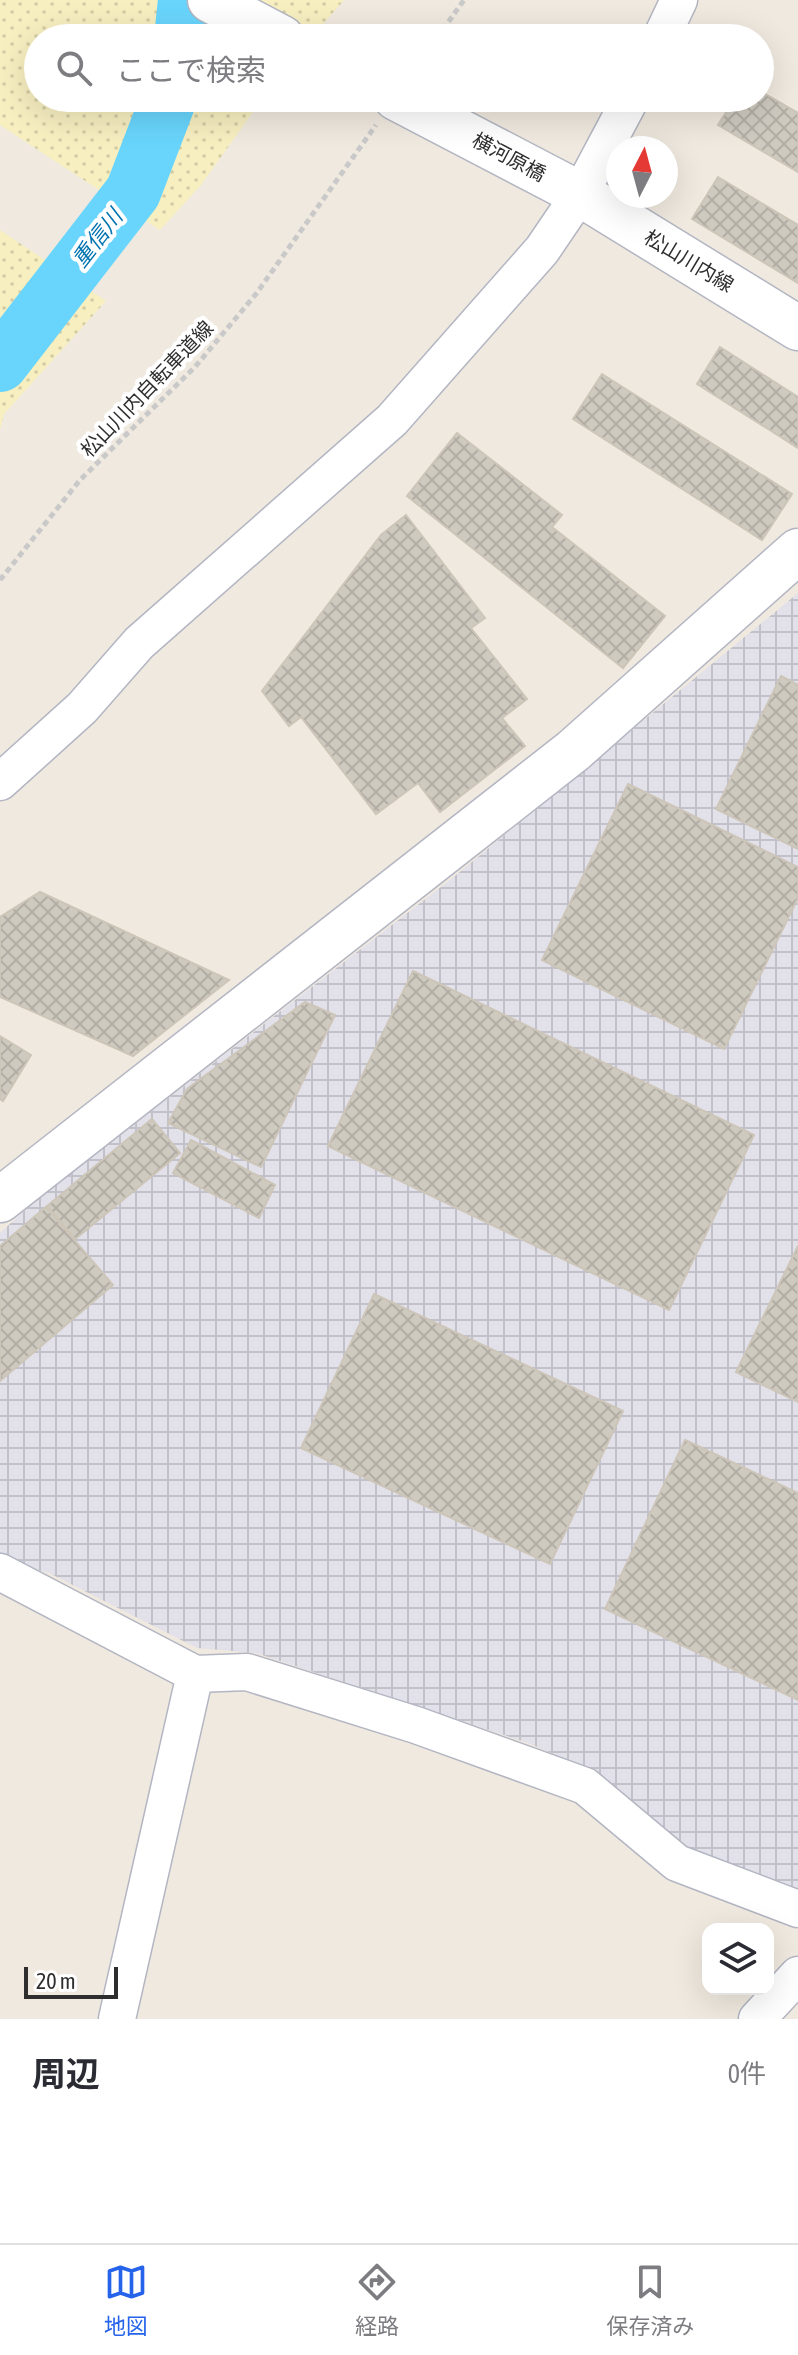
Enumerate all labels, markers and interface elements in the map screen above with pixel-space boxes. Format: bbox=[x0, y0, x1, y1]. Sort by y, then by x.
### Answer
search box bbox=[24, 24, 774, 112]
icon: search bbox=[52, 46, 96, 90]
text: ここで検索 bbox=[116, 53, 266, 87]
street label: 横河原橋 bbox=[469, 128, 550, 185]
north arrow bbox=[606, 136, 678, 208]
water label: 重信川 bbox=[66, 202, 129, 272]
street label: 松山川内線 bbox=[640, 225, 738, 296]
street label: 松山川内自転車道線 bbox=[76, 316, 217, 461]
map controls bbox=[702, 1923, 774, 1995]
button: layers bbox=[702, 1923, 774, 1995]
scale bar bbox=[24, 1963, 118, 1999]
text: 20 m bbox=[36, 1968, 76, 1994]
text: 周辺 bbox=[32, 2054, 100, 2093]
text: 0件 bbox=[728, 2059, 766, 2089]
tab: 地図 bbox=[104, 2260, 148, 2340]
tab: 経路 bbox=[355, 2260, 399, 2340]
tab: 保存済み bbox=[606, 2260, 694, 2340]

